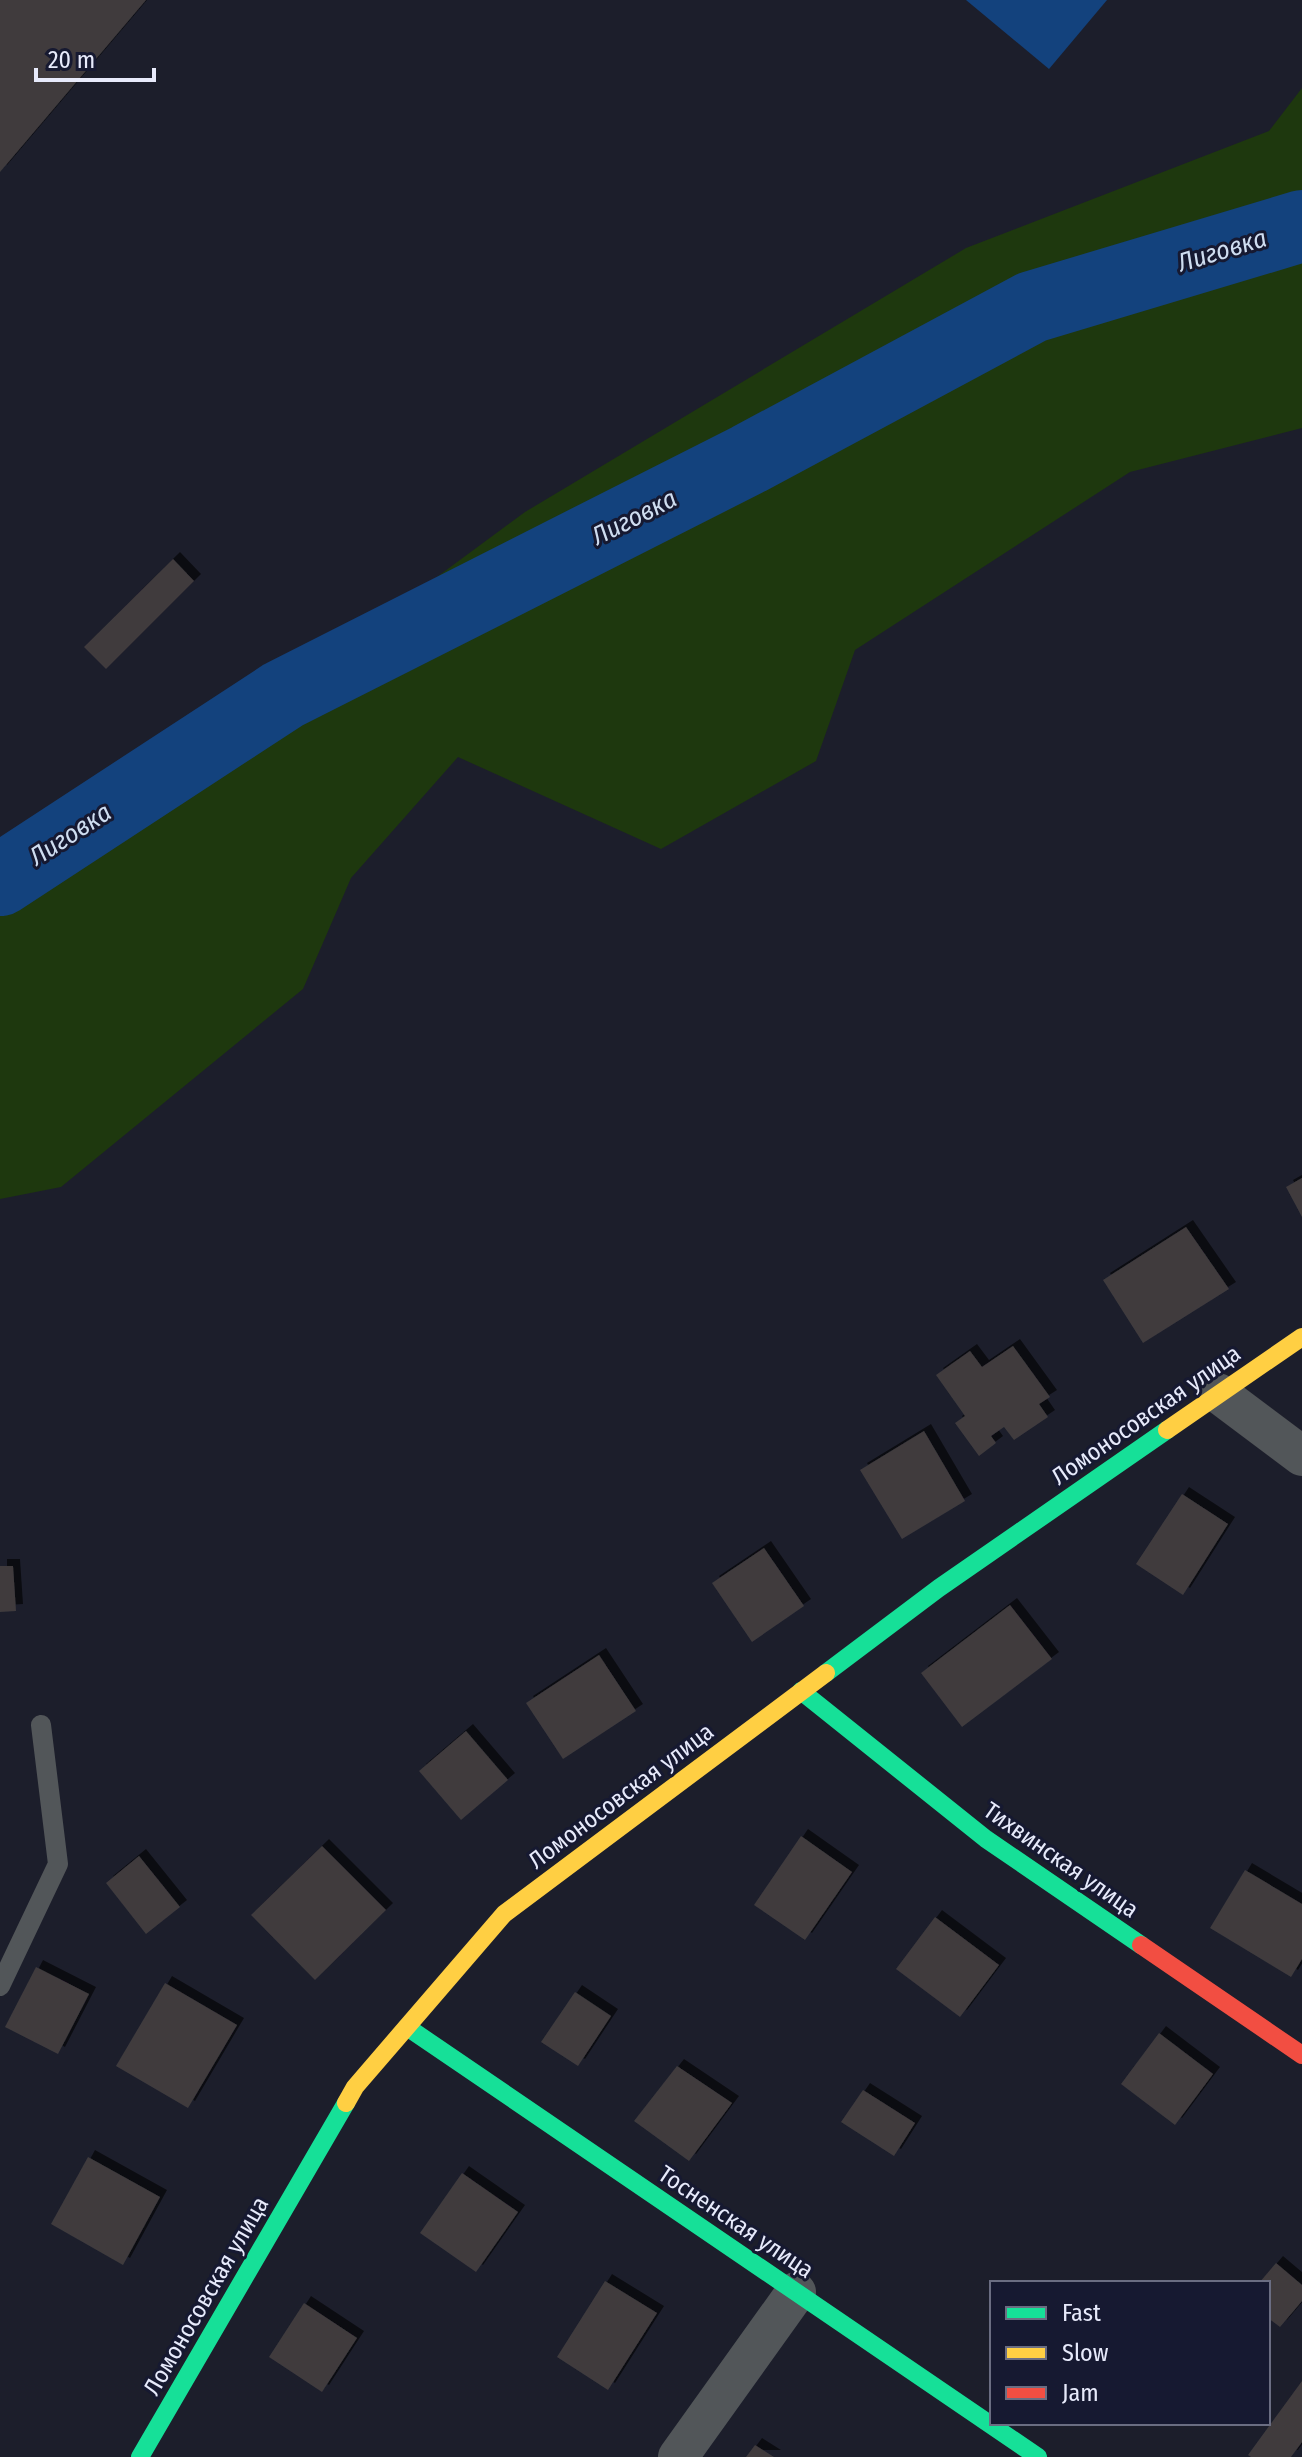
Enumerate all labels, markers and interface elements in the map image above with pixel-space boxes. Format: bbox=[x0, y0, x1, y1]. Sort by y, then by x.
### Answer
scale bar bbox=[36, 32, 154, 82]
text: 20 m bbox=[48, 46, 95, 74]
water label: Лиговка bbox=[1173, 222, 1270, 279]
water label: Лиговка bbox=[586, 483, 682, 552]
water label: Лиговка bbox=[23, 796, 117, 873]
street label: Ломоносовская улица bbox=[1046, 1339, 1246, 1491]
street label: Ломоносовская улица bbox=[523, 1717, 719, 1875]
street label: Тихвинская улица bbox=[978, 1796, 1144, 1924]
street label: Тосненская улица bbox=[653, 2160, 819, 2284]
street label: Ломоносовская улица bbox=[138, 2192, 274, 2400]
legend bbox=[990, 2281, 1270, 2425]
text: Fast bbox=[1062, 2299, 1101, 2327]
text: Slow bbox=[1062, 2339, 1109, 2367]
text: Jam bbox=[1062, 2379, 1099, 2407]

